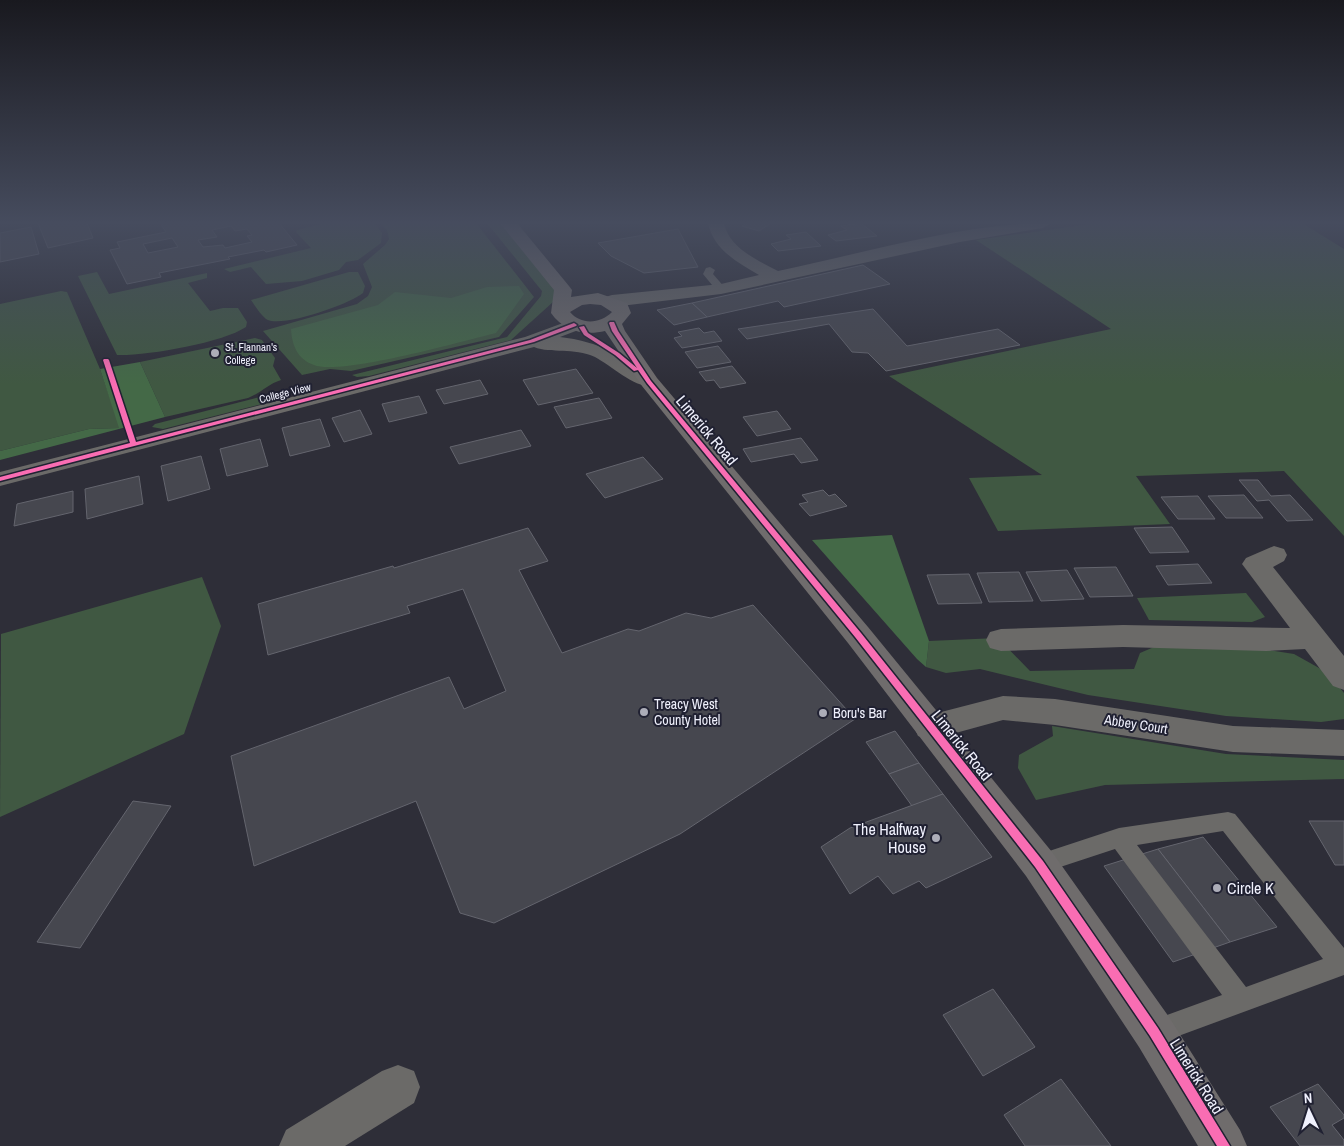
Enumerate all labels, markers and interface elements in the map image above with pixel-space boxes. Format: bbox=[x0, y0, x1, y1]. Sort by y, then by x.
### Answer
place label: St. Flannan's College bbox=[225, 340, 278, 367]
marker: St. Flannan's College bbox=[209, 347, 221, 359]
street label: College View bbox=[258, 380, 313, 406]
street label: Limerick Road bbox=[671, 390, 743, 470]
place label: Treacy West County Hotel bbox=[654, 695, 720, 729]
place label: Boru's Bar bbox=[833, 704, 886, 722]
street label: Limerick Road bbox=[927, 705, 997, 785]
marker: Treacy West County Hotel bbox=[638, 706, 650, 718]
marker: Boru's Bar bbox=[817, 707, 829, 719]
street label: Abbey Court bbox=[1102, 710, 1169, 738]
place label: The Halfway House bbox=[853, 818, 926, 858]
marker: The Halfway House bbox=[930, 832, 942, 844]
place label: Circle K bbox=[1227, 877, 1274, 899]
marker: Circle K bbox=[1211, 882, 1223, 894]
street label: Limerick Road bbox=[1165, 1034, 1229, 1118]
north arrow bbox=[1284, 1086, 1334, 1136]
text: N bbox=[1303, 1089, 1313, 1107]

